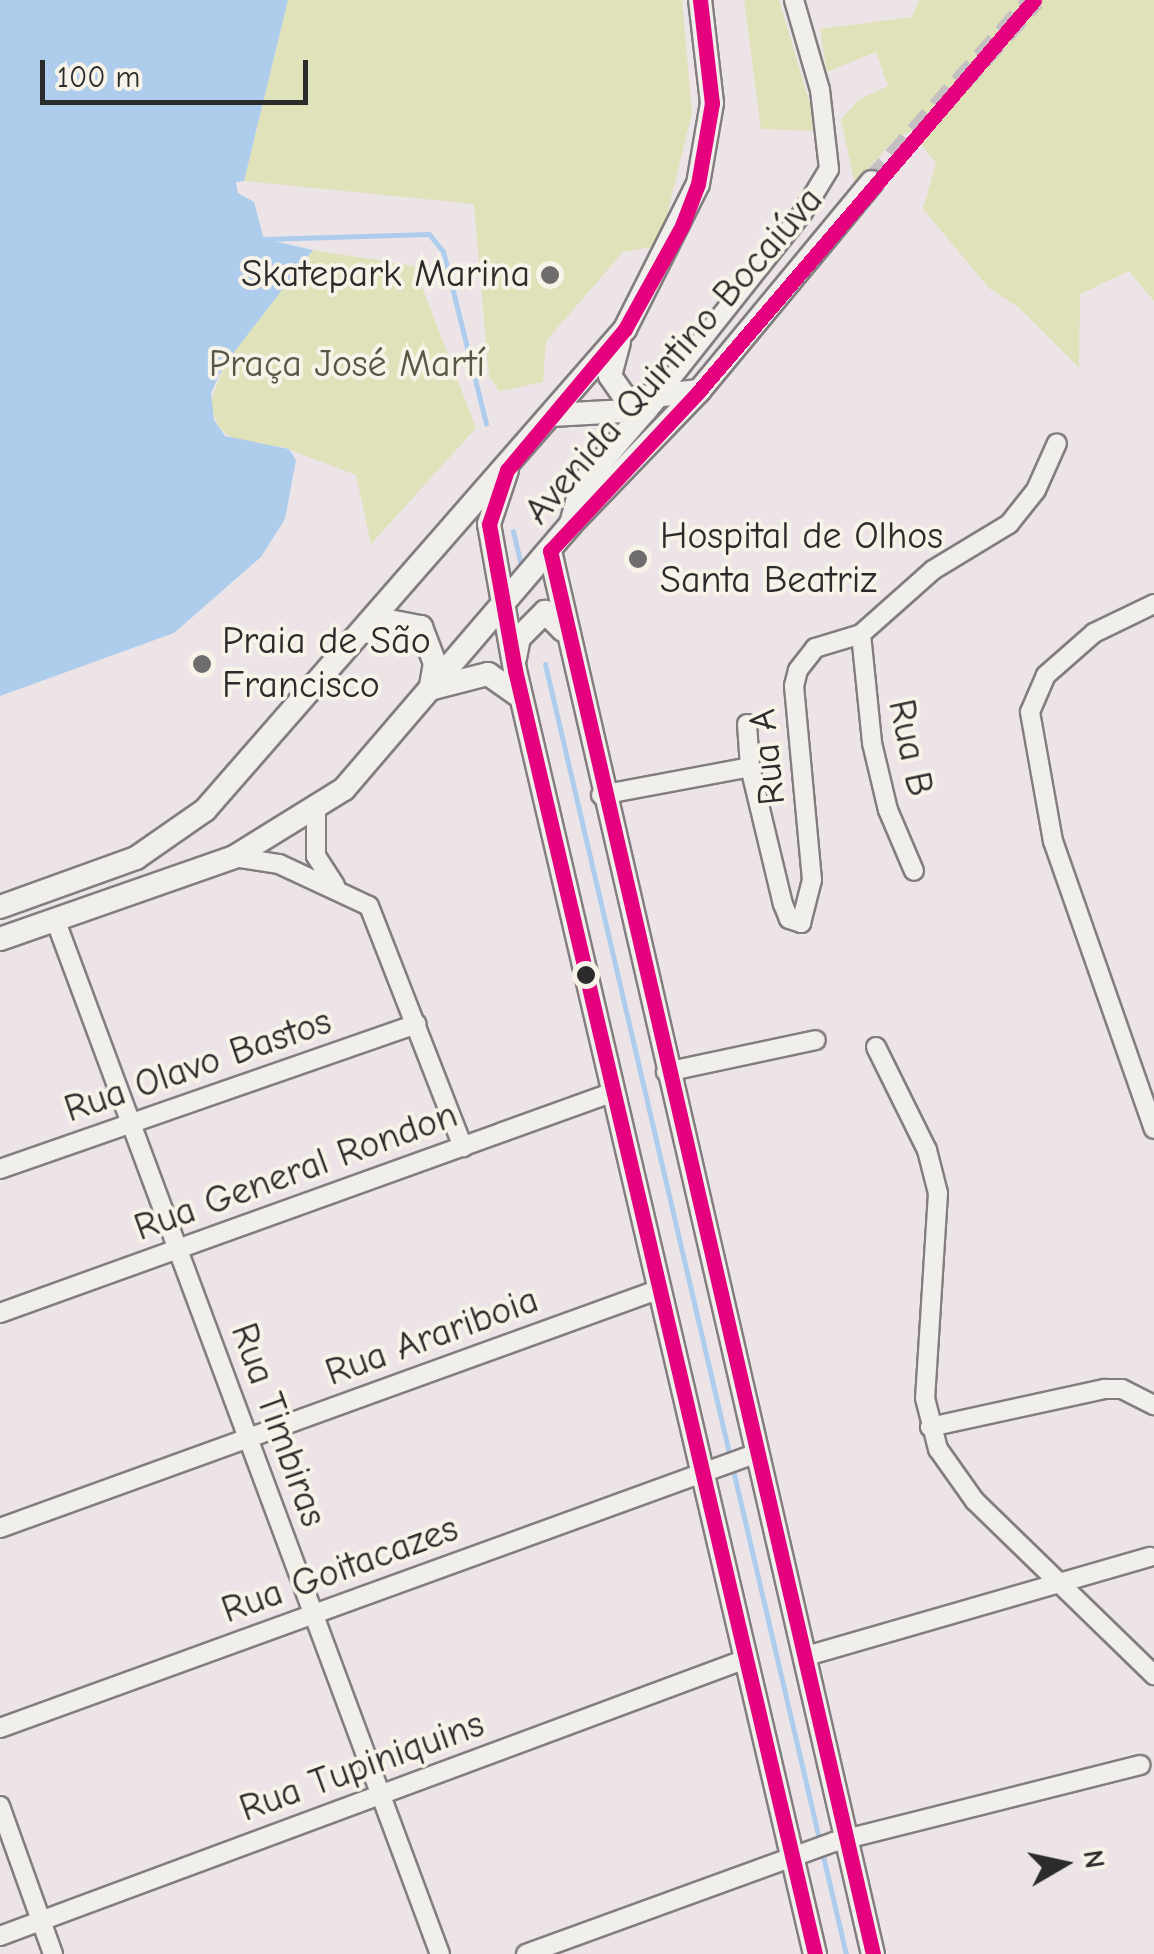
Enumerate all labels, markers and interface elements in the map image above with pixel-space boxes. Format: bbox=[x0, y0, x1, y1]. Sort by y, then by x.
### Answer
scale bar bbox=[45, 40, 312, 102]
text: 100 m bbox=[57, 60, 140, 95]
street label: Avenida Quintino Bocaiúva bbox=[515, 178, 833, 534]
place label: Skatepark Marina bbox=[241, 252, 530, 298]
marker: Skatepark Marina bbox=[539, 264, 561, 286]
park label: Praça José Martí bbox=[209, 342, 485, 388]
place label: Hospital de Olhos Santa Beatriz bbox=[660, 514, 943, 604]
marker: Hospital de Olhos Santa Beatriz bbox=[625, 546, 651, 572]
place label: Praia de São Francisco bbox=[222, 619, 431, 708]
marker: Praia de São Francisco bbox=[191, 653, 213, 675]
street label: Rua B bbox=[878, 695, 942, 801]
street label: Rua A bbox=[740, 707, 796, 807]
unlabelled marker bbox=[576, 965, 596, 985]
street label: Rua Olavo Bastos bbox=[59, 999, 337, 1133]
street label: Rua General Rondon bbox=[128, 1092, 464, 1252]
street label: Rua Arariboia bbox=[320, 1277, 544, 1397]
street label: Rua Timbiras bbox=[220, 1317, 336, 1533]
street label: Rua Goitacazes bbox=[216, 1506, 464, 1634]
street label: Rua Tupiniquins bbox=[234, 1702, 490, 1832]
north arrow bbox=[1014, 1814, 1114, 1914]
text: N bbox=[1076, 1848, 1111, 1871]

